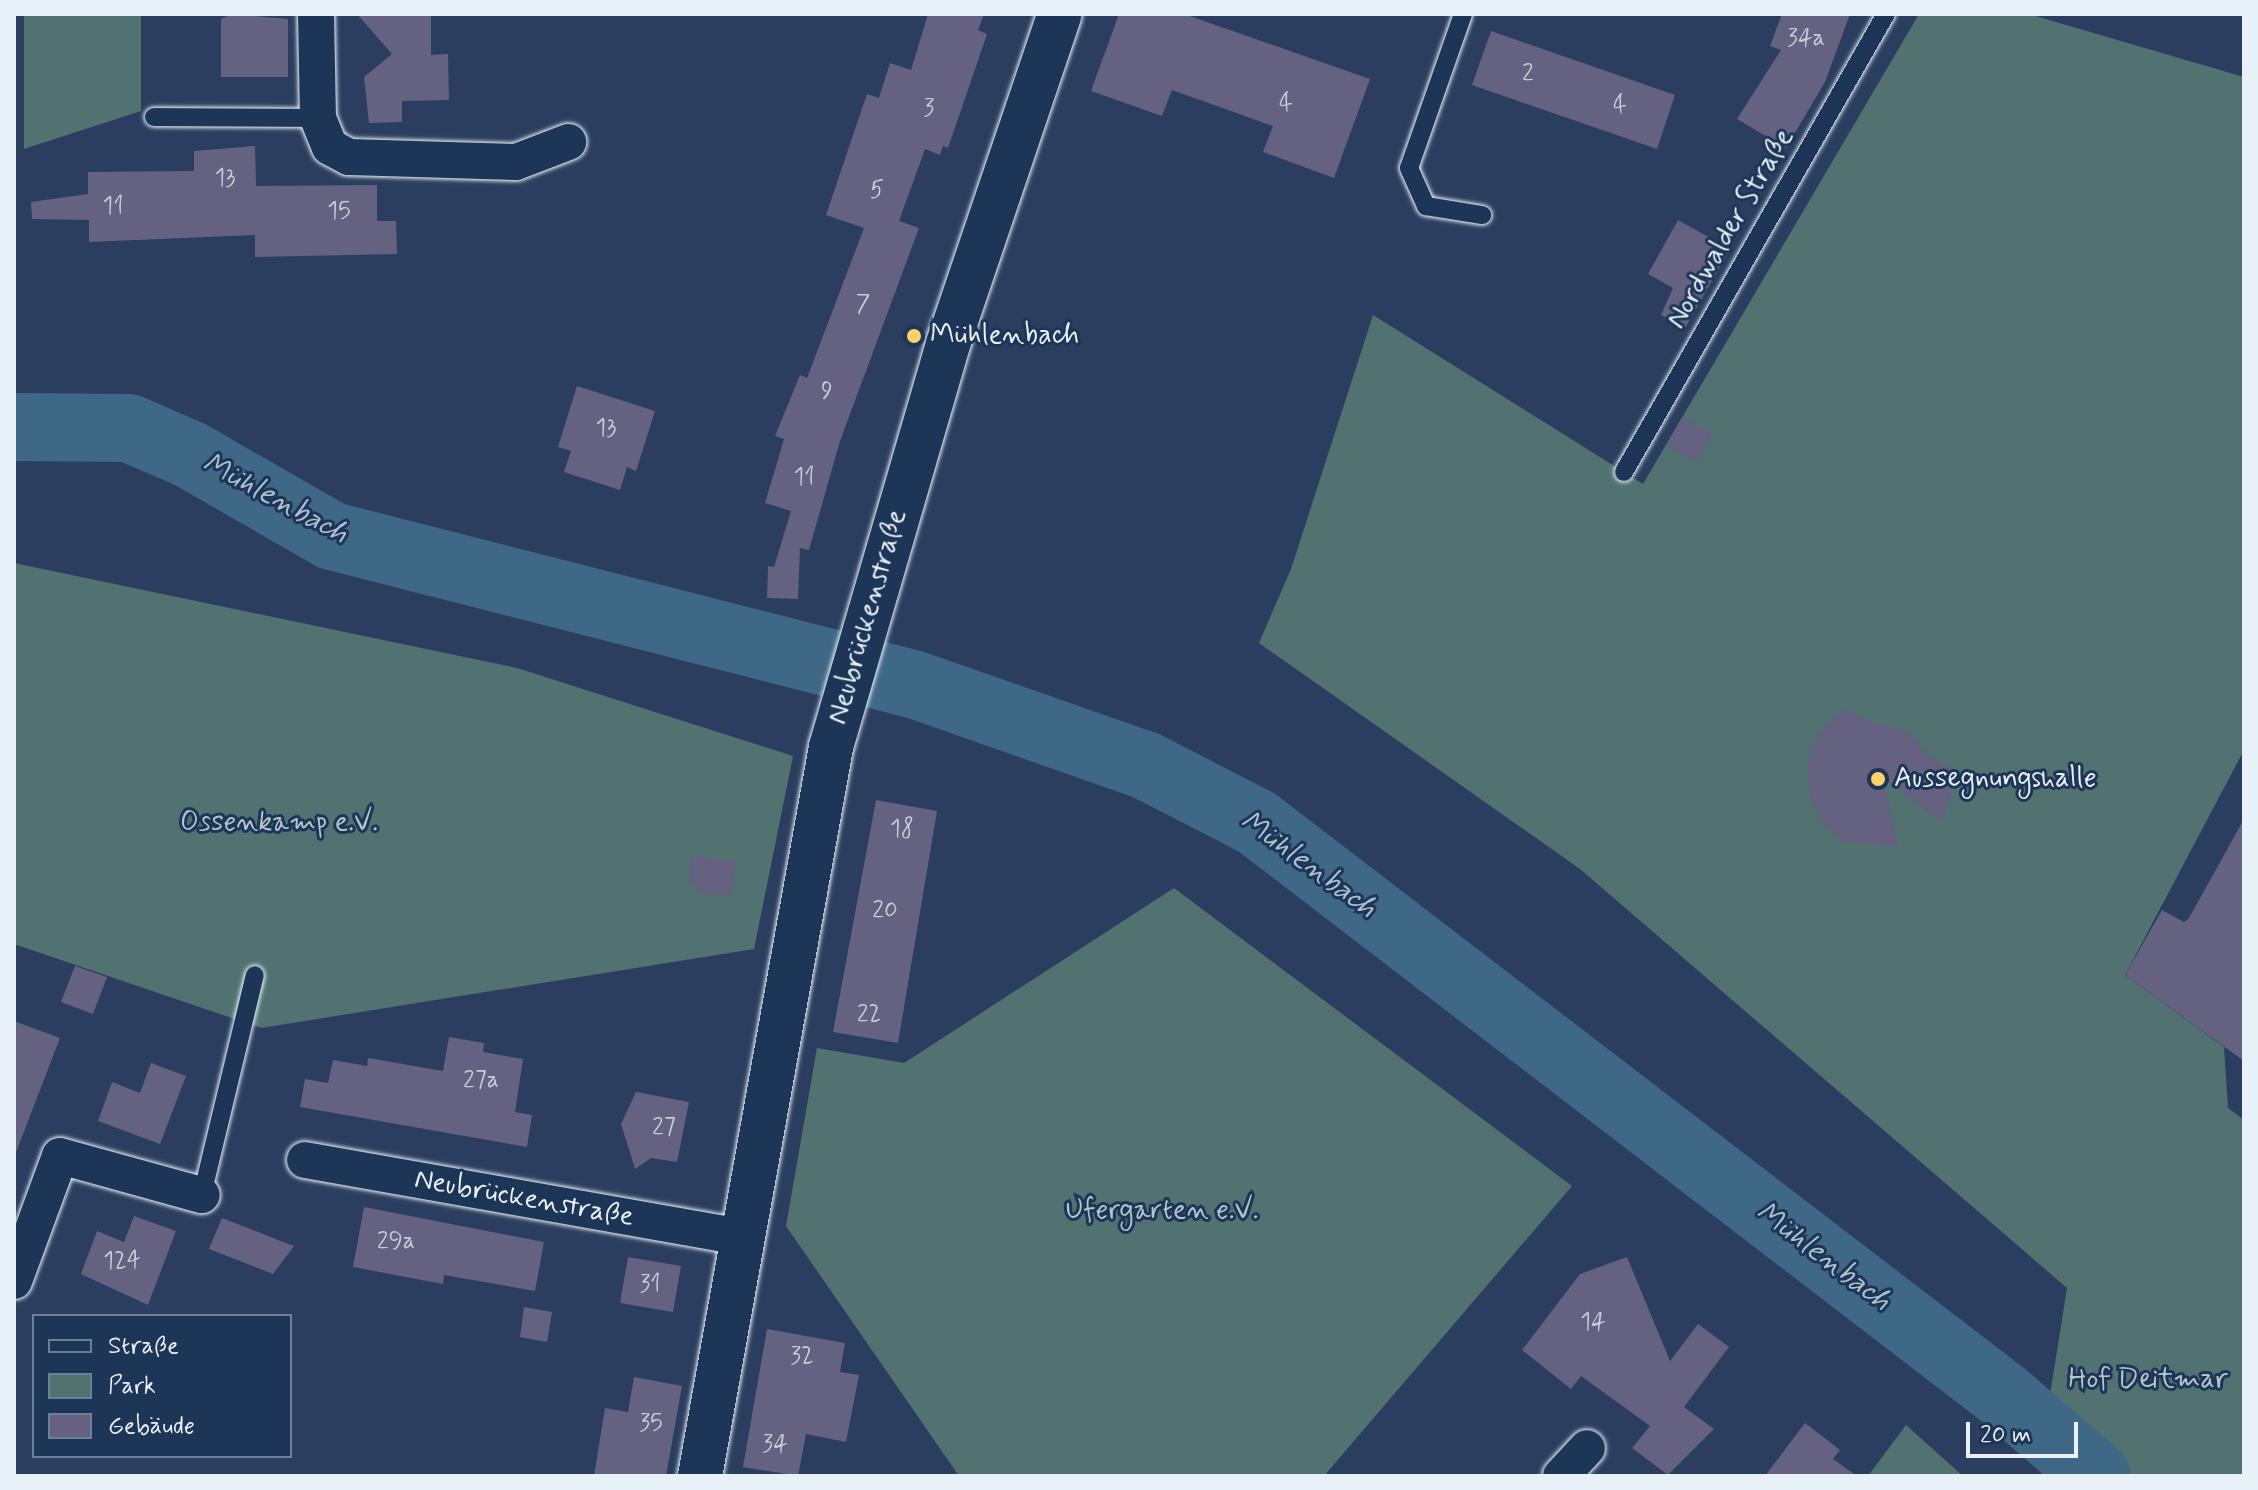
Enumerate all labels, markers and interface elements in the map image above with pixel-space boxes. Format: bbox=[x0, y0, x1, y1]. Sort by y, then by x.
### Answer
house number: 34a bbox=[1787, 25, 1825, 53]
house number: 2 bbox=[1522, 60, 1534, 88]
house number: 4 bbox=[1279, 90, 1293, 118]
house number: 4 bbox=[1613, 92, 1627, 120]
house number: 3 bbox=[924, 95, 934, 123]
street label: Nordwalder Straße bbox=[1660, 123, 1802, 335]
house number: 13 bbox=[215, 165, 235, 193]
house number: 5 bbox=[870, 177, 884, 205]
house number: 11 bbox=[102, 193, 124, 221]
house number: 15 bbox=[327, 198, 351, 226]
house number: 7 bbox=[856, 291, 870, 319]
place label: Mühlenbach bbox=[930, 319, 1079, 353]
marker: Mühlenbach bbox=[905, 327, 923, 345]
house number: 9 bbox=[821, 378, 833, 406]
house number: 13 bbox=[596, 415, 616, 443]
water label: Mühlenbach bbox=[196, 446, 354, 552]
house number: 11 bbox=[793, 464, 815, 492]
street label: Neubrückenstraße bbox=[821, 506, 915, 728]
place label: Aussegnungshalle bbox=[1894, 762, 2097, 796]
marker: Aussegnungshalle bbox=[1869, 770, 1887, 788]
water label: Mühlenbach bbox=[1233, 803, 1383, 927]
park label: Ossenkamp e.V. bbox=[180, 806, 378, 840]
house number: 18 bbox=[890, 816, 914, 844]
house number: 20 bbox=[872, 897, 898, 925]
house number: 22 bbox=[857, 1001, 881, 1029]
house number: 27a bbox=[463, 1067, 499, 1095]
house number: 27 bbox=[652, 1114, 676, 1142]
street label: Neubrückenstraße bbox=[412, 1163, 636, 1235]
park label: Ufergarten e.V. bbox=[1065, 1194, 1259, 1228]
water label: Mühlenbach bbox=[1748, 1195, 1898, 1319]
house number: 29a bbox=[377, 1228, 415, 1256]
house number: 124 bbox=[103, 1248, 141, 1276]
house number: 31 bbox=[639, 1271, 661, 1299]
house number: 14 bbox=[1580, 1309, 1606, 1337]
legend bbox=[32, 1314, 292, 1458]
text: Straße bbox=[108, 1331, 179, 1362]
house number: 32 bbox=[790, 1343, 814, 1371]
park label: Hof Deitmar bbox=[2069, 1363, 2227, 1397]
text: Park bbox=[108, 1371, 156, 1402]
scale bar bbox=[1970, 1406, 2082, 1456]
house number: 35 bbox=[639, 1410, 663, 1438]
text: Gebäude bbox=[108, 1411, 195, 1442]
text: 20 m bbox=[1980, 1420, 2031, 1451]
house number: 34 bbox=[762, 1431, 788, 1459]

